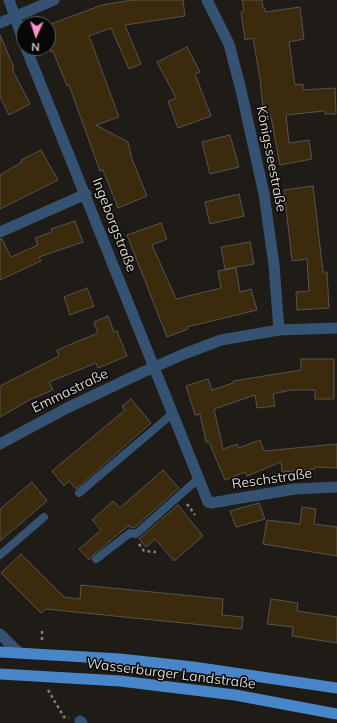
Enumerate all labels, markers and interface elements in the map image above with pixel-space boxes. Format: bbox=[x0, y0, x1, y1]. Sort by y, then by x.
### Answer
north arrow bbox=[16, 16, 56, 56]
text: N bbox=[31, 40, 40, 54]
street label: Königsseestraße bbox=[252, 105, 290, 213]
street label: Ingeborgstraße bbox=[88, 176, 140, 274]
street label: Emmastraße bbox=[29, 365, 111, 417]
street label: Reschstraße bbox=[231, 465, 313, 493]
street label: Wasserburger Landstraße bbox=[85, 655, 257, 693]

